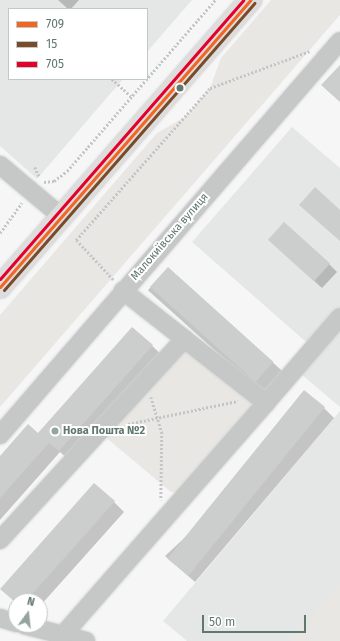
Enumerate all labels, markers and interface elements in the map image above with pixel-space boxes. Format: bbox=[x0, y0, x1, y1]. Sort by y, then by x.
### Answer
legend bbox=[8, 8, 148, 80]
text: 709 bbox=[46, 17, 64, 31]
text: 15 bbox=[46, 37, 57, 51]
text: 705 bbox=[46, 57, 64, 71]
unlabelled marker bbox=[175, 83, 185, 93]
street label: Малокиївська вулиця bbox=[129, 191, 211, 283]
place label: Нова Пошта №2 bbox=[63, 424, 145, 438]
marker: Нова Пошта №2 bbox=[50, 426, 60, 436]
north arrow bbox=[8, 593, 48, 633]
text: N bbox=[26, 595, 36, 609]
scale bar bbox=[204, 607, 308, 633]
text: 50 m bbox=[209, 615, 235, 629]

